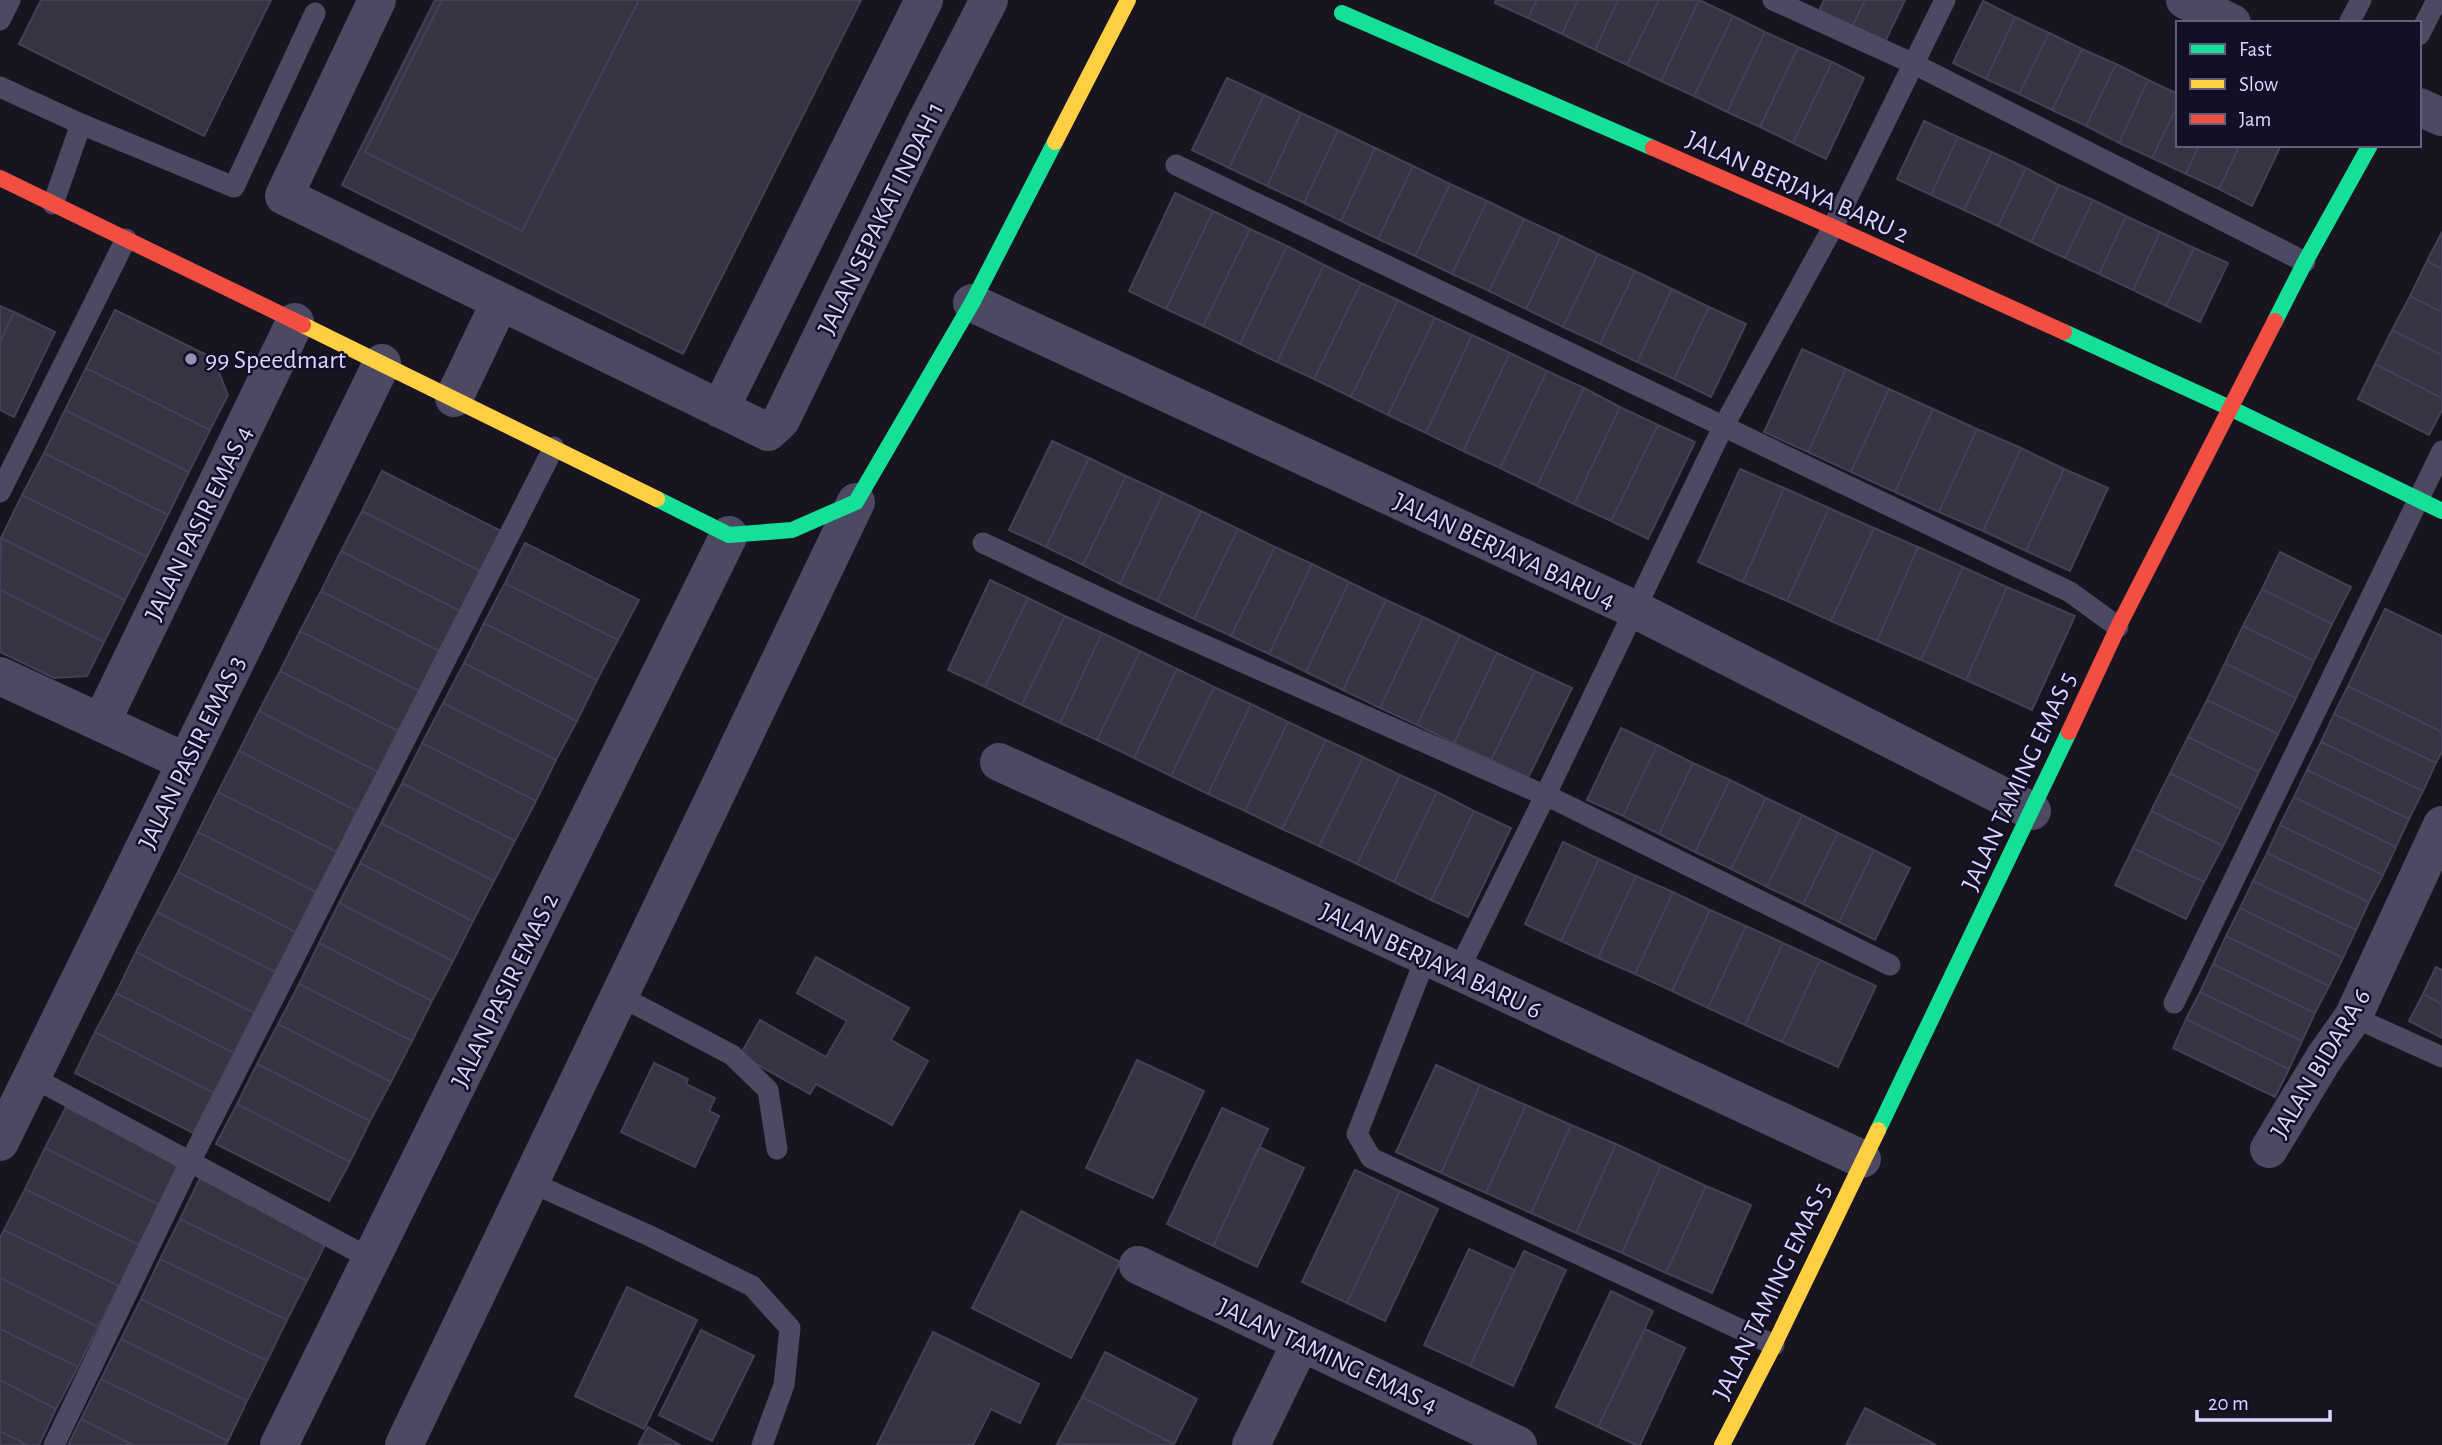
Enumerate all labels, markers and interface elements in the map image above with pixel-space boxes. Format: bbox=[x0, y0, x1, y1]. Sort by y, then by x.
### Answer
legend bbox=[2176, 21, 2421, 147]
text: Fast bbox=[2239, 39, 2272, 60]
text: Slow bbox=[2239, 74, 2278, 95]
street label: JALAN SEPAKAT INDAH 1 bbox=[813, 98, 948, 339]
text: Jam bbox=[2239, 109, 2271, 130]
street label: JALAN BERJAYA BARU 2 bbox=[1682, 126, 1913, 248]
place label: 99 Speedmart bbox=[205, 347, 346, 373]
marker: 99 Speedmart bbox=[183, 351, 199, 367]
street label: JALAN PASIR EMAS 4 bbox=[140, 422, 257, 625]
street label: JALAN BERJAYA BARU 4 bbox=[1390, 488, 1620, 614]
street label: JALAN PASIR EMAS 3 bbox=[134, 652, 250, 853]
street label: JALAN TAMING EMAS 5 bbox=[1957, 668, 2081, 895]
street label: JALAN PASIR EMAS 2 bbox=[447, 889, 563, 1092]
street label: JALAN BERJAYA BARU 6 bbox=[1316, 898, 1545, 1024]
street label: JALAN BIDARA 6 bbox=[2266, 984, 2376, 1143]
street label: JALAN TAMING EMAS 5 bbox=[1708, 1179, 1836, 1404]
street label: JALAN TAMING EMAS 4 bbox=[1214, 1294, 1441, 1418]
scale bar bbox=[2197, 1378, 2330, 1422]
text: 20 m bbox=[2208, 1393, 2249, 1414]

